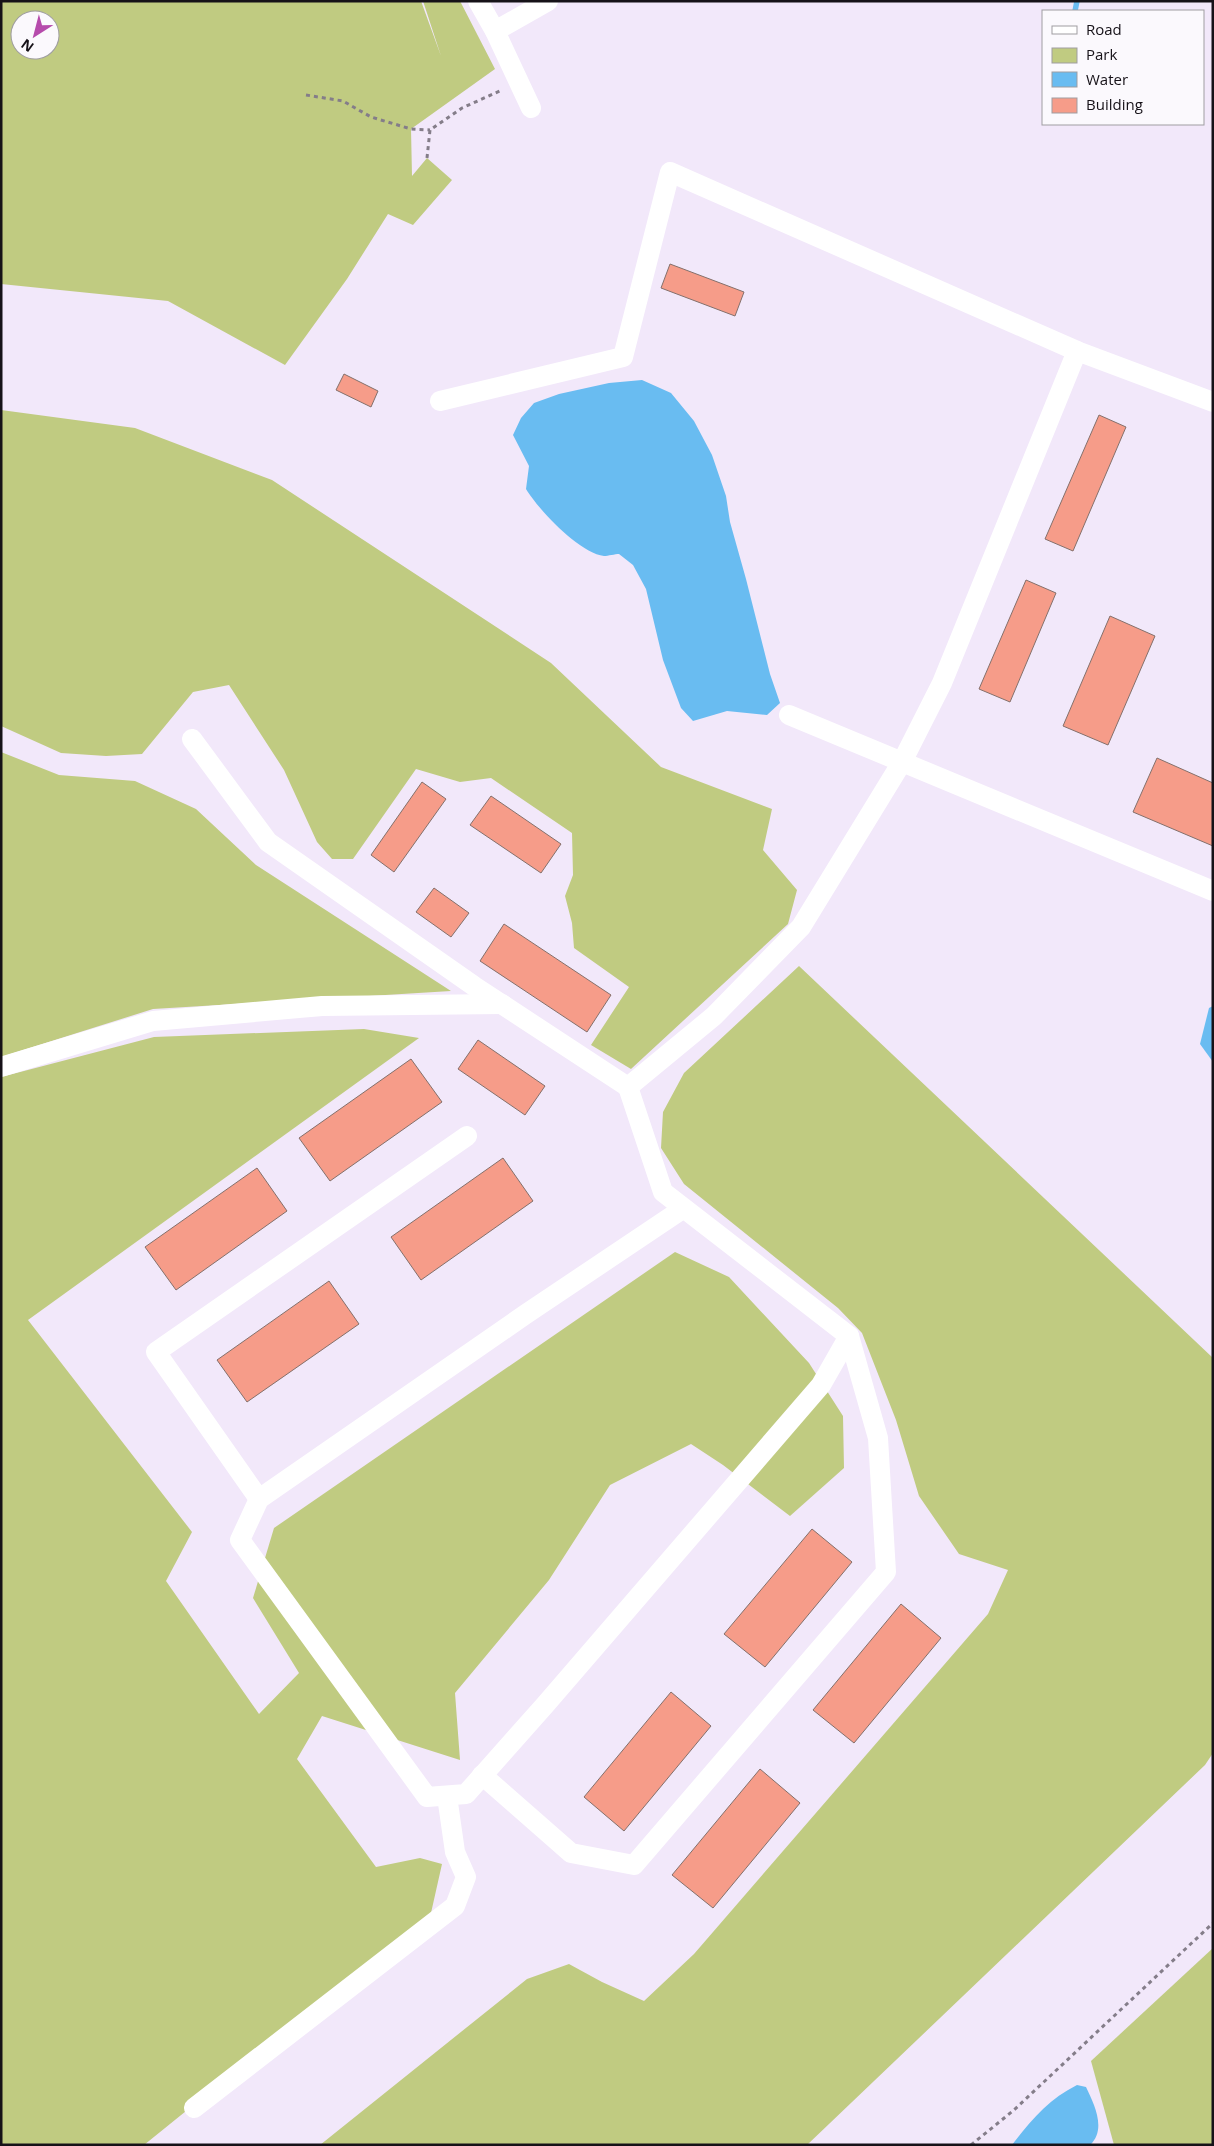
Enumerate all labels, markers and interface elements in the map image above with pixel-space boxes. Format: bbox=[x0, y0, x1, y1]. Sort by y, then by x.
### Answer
north arrow bbox=[10, 10, 60, 60]
legend bbox=[1042, 10, 1204, 125]
text: Road bbox=[1086, 19, 1122, 39]
text: N bbox=[17, 35, 37, 57]
text: Park bbox=[1086, 44, 1117, 64]
text: Water bbox=[1086, 69, 1128, 89]
text: Building bbox=[1086, 94, 1143, 114]

